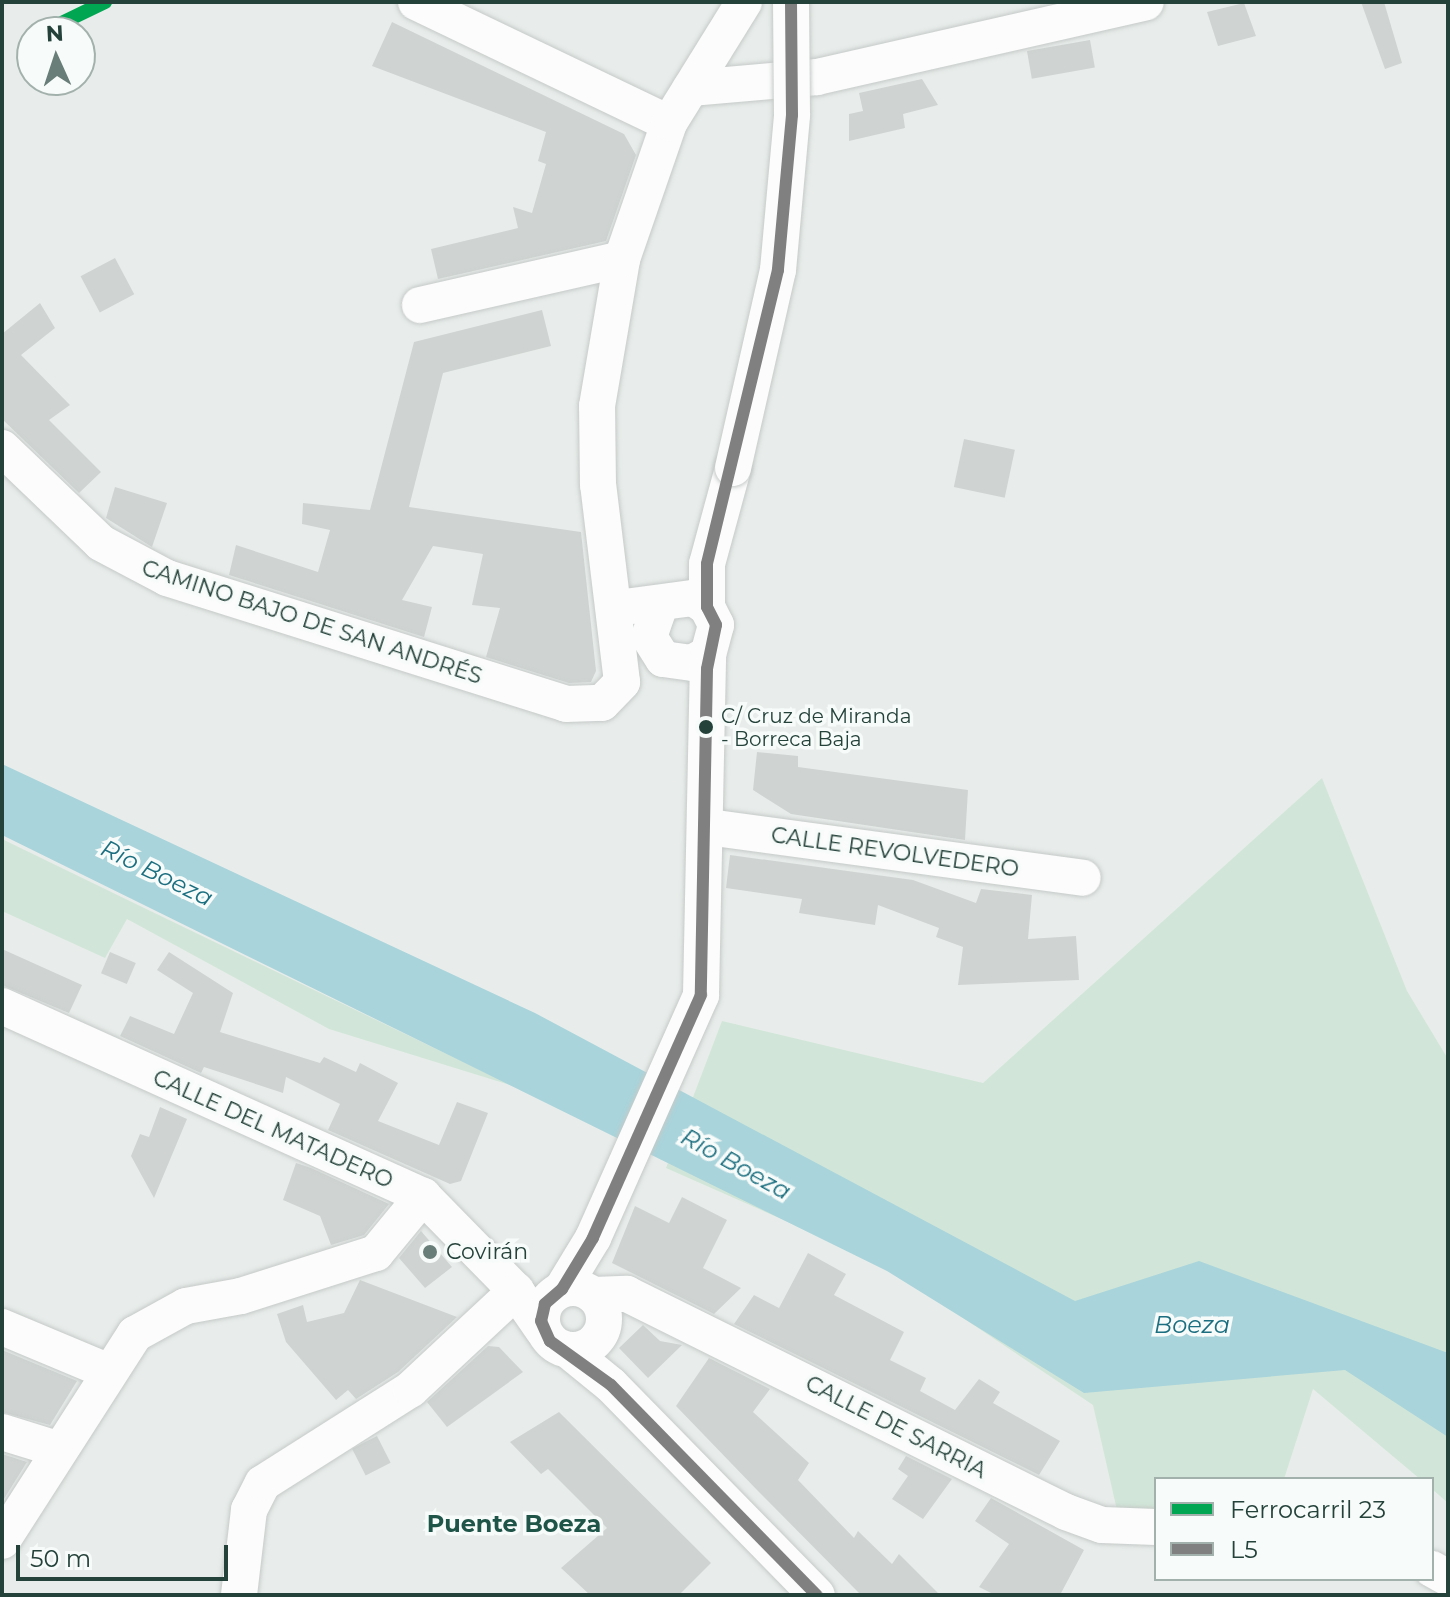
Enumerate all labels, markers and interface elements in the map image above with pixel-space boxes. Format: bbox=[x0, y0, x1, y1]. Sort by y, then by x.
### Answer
north arrow bbox=[16, 16, 96, 96]
text: N bbox=[45, 20, 64, 47]
street label: CAMINO BAJO DE SAN ANDRÉS bbox=[139, 554, 485, 690]
place label: C/ Cruz de Miranda - Borreca Baja bbox=[721, 704, 911, 751]
marker: C/ Cruz de Miranda - Borreca Baja bbox=[698, 719, 714, 735]
street label: CALLE REVOLVEDERO bbox=[769, 822, 1021, 882]
water label: Río Boeza bbox=[96, 834, 218, 912]
street label: CALLE DEL MATADERO bbox=[149, 1064, 397, 1194]
water label: Río Boeza bbox=[676, 1122, 796, 1206]
place label: Covirán bbox=[446, 1239, 528, 1265]
marker: Covirán bbox=[421, 1243, 439, 1261]
water label: Boeza bbox=[1154, 1311, 1230, 1339]
street label: CALLE DE SARRIA bbox=[801, 1370, 991, 1484]
legend bbox=[1154, 1477, 1434, 1581]
text: Ferrocarril 23 bbox=[1230, 1495, 1386, 1524]
district label: Puente Boeza bbox=[427, 1510, 601, 1538]
scale bar bbox=[20, 1529, 232, 1579]
text: L5 bbox=[1230, 1535, 1258, 1564]
text: 50 m bbox=[30, 1544, 91, 1573]

